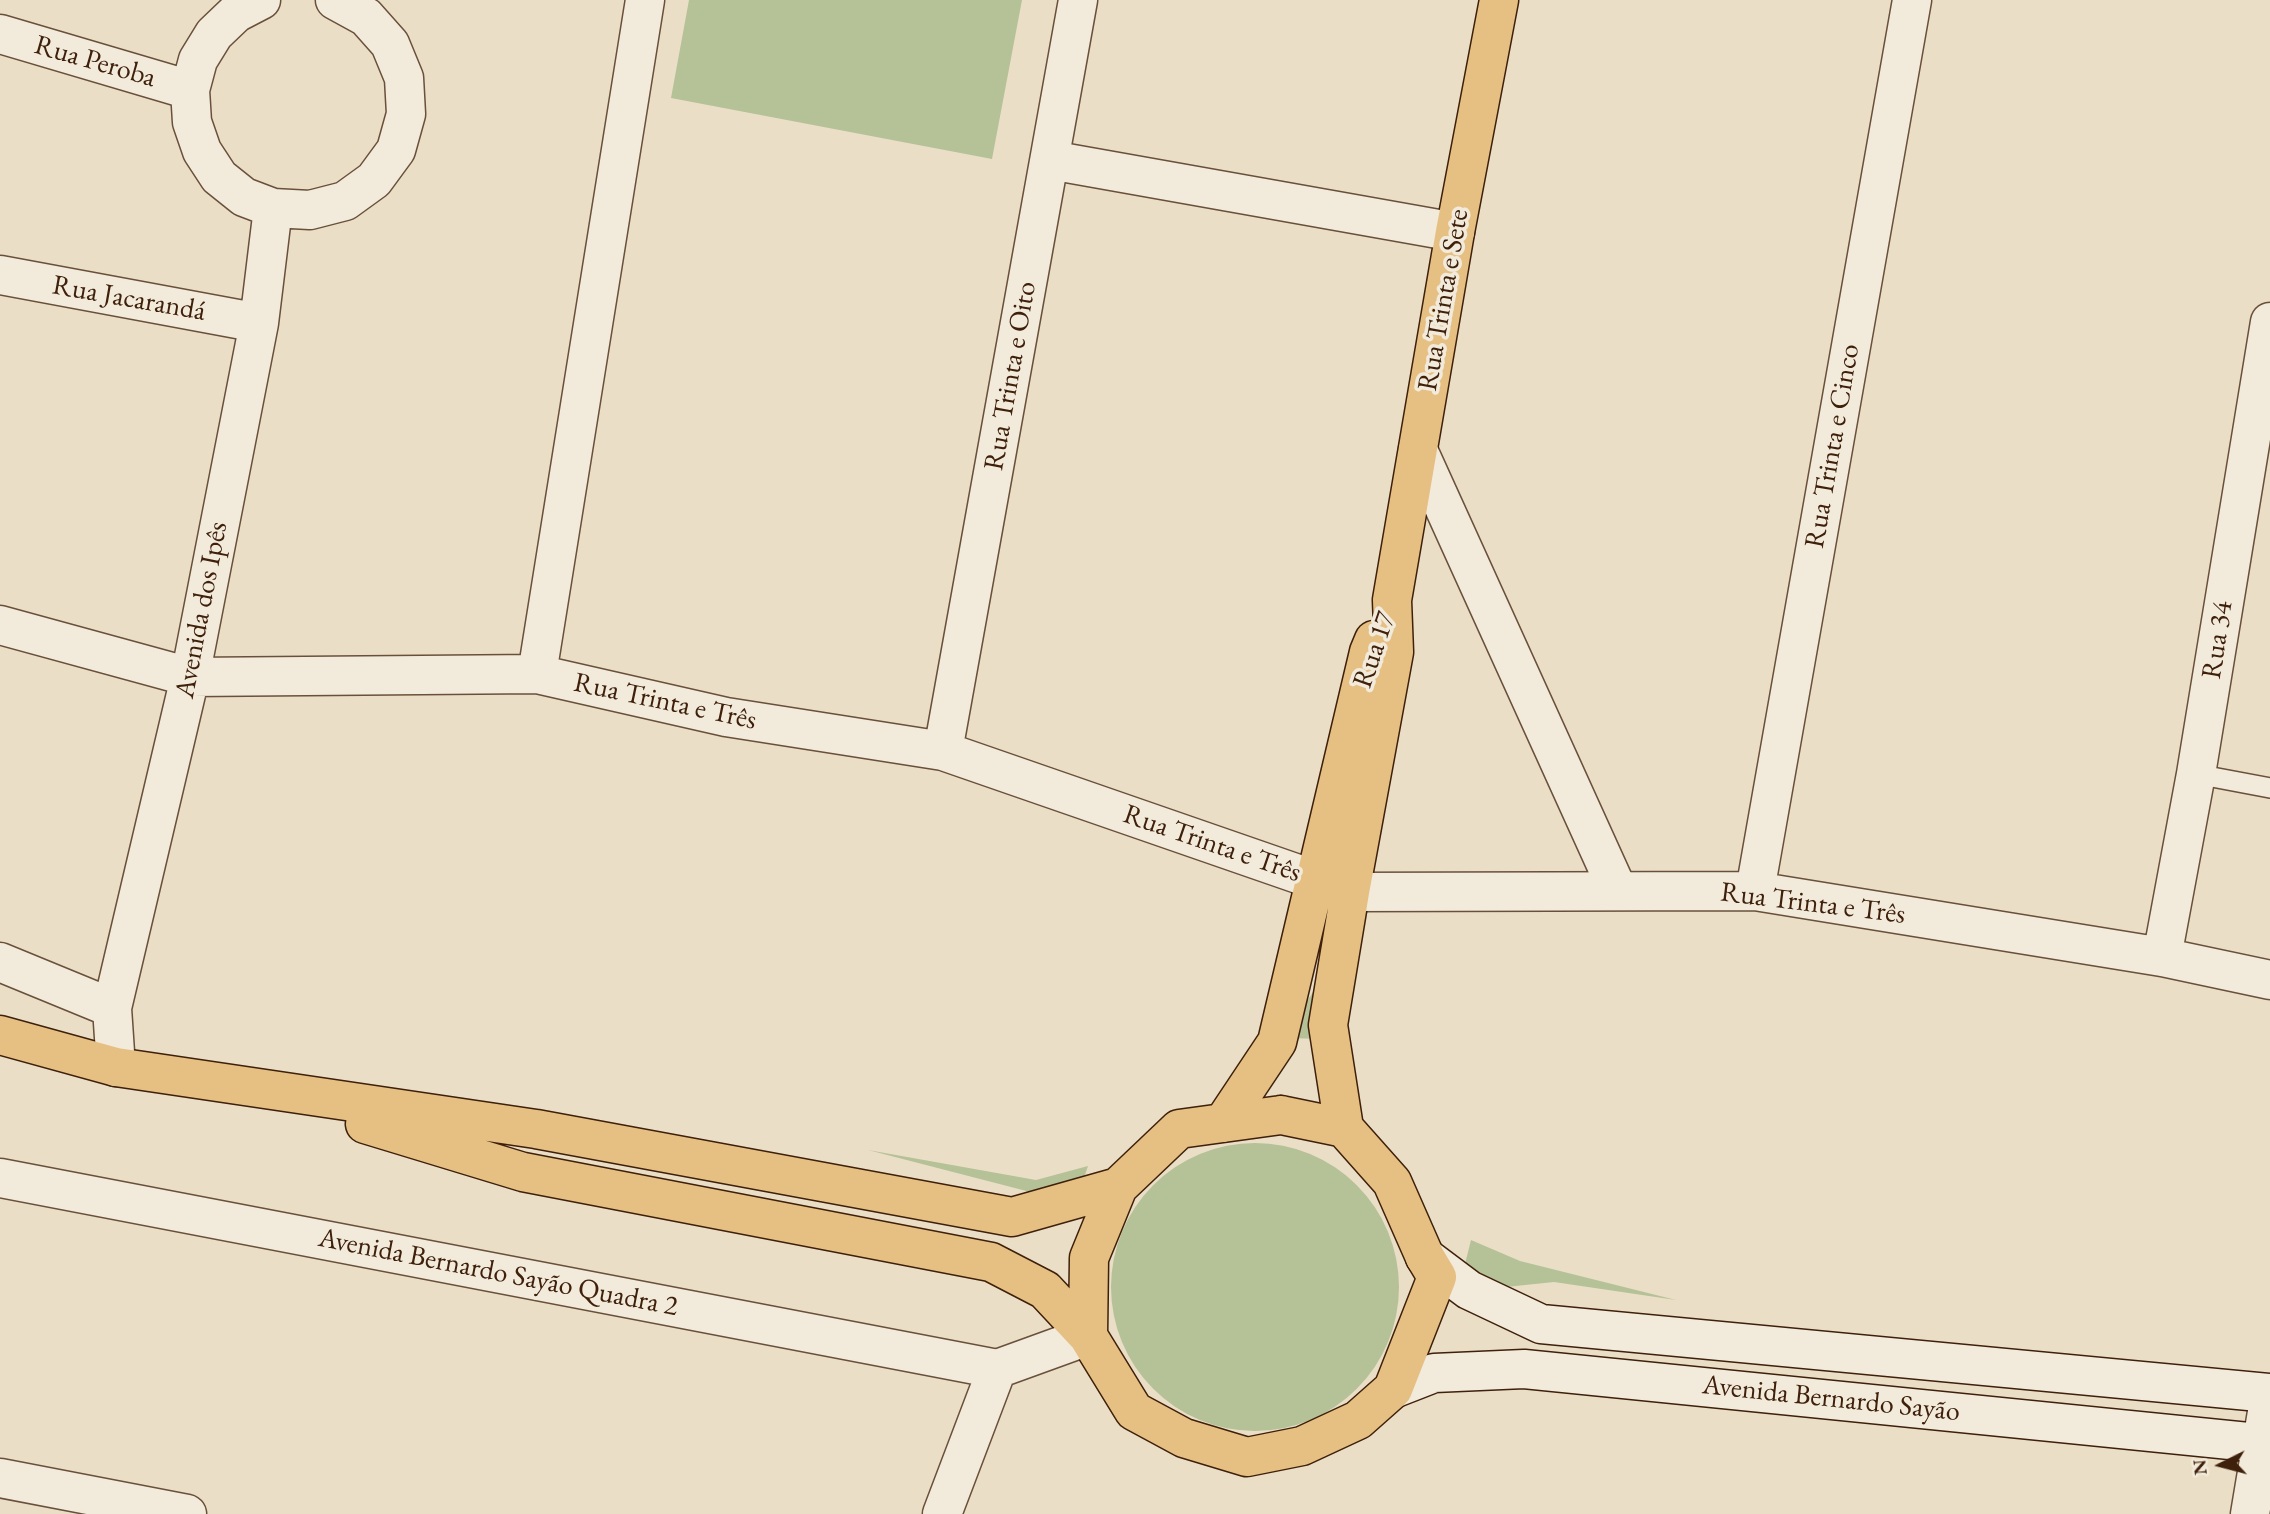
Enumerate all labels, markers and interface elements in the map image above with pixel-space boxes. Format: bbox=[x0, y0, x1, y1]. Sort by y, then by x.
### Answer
street label: Rua Peroba bbox=[30, 29, 160, 95]
street label: Rua Trinta e Sete bbox=[1411, 206, 1477, 394]
street label: Rua Jacarandá bbox=[50, 269, 208, 329]
street label: Rua Trinta e Oito bbox=[978, 279, 1044, 473]
street label: Rua Trinta e Cinco bbox=[1799, 341, 1867, 551]
street label: Avenida dos Ipês bbox=[168, 519, 236, 701]
street label: Rua 34 bbox=[2195, 599, 2241, 681]
street label: Rua 17 bbox=[1346, 607, 1404, 693]
street label: Rua Trinta e Três bbox=[571, 666, 759, 738]
street label: Rua Trinta e Três bbox=[1119, 798, 1305, 890]
street label: Rua Trinta e Três bbox=[1719, 876, 1907, 932]
street label: Avenida Bernardo Sayão Quadra 2 bbox=[315, 1222, 681, 1324]
street label: Avenida Bernardo Sayão bbox=[1700, 1369, 1962, 1429]
north arrow bbox=[2186, 1430, 2256, 1500]
text: N bbox=[2186, 1458, 2213, 1476]

